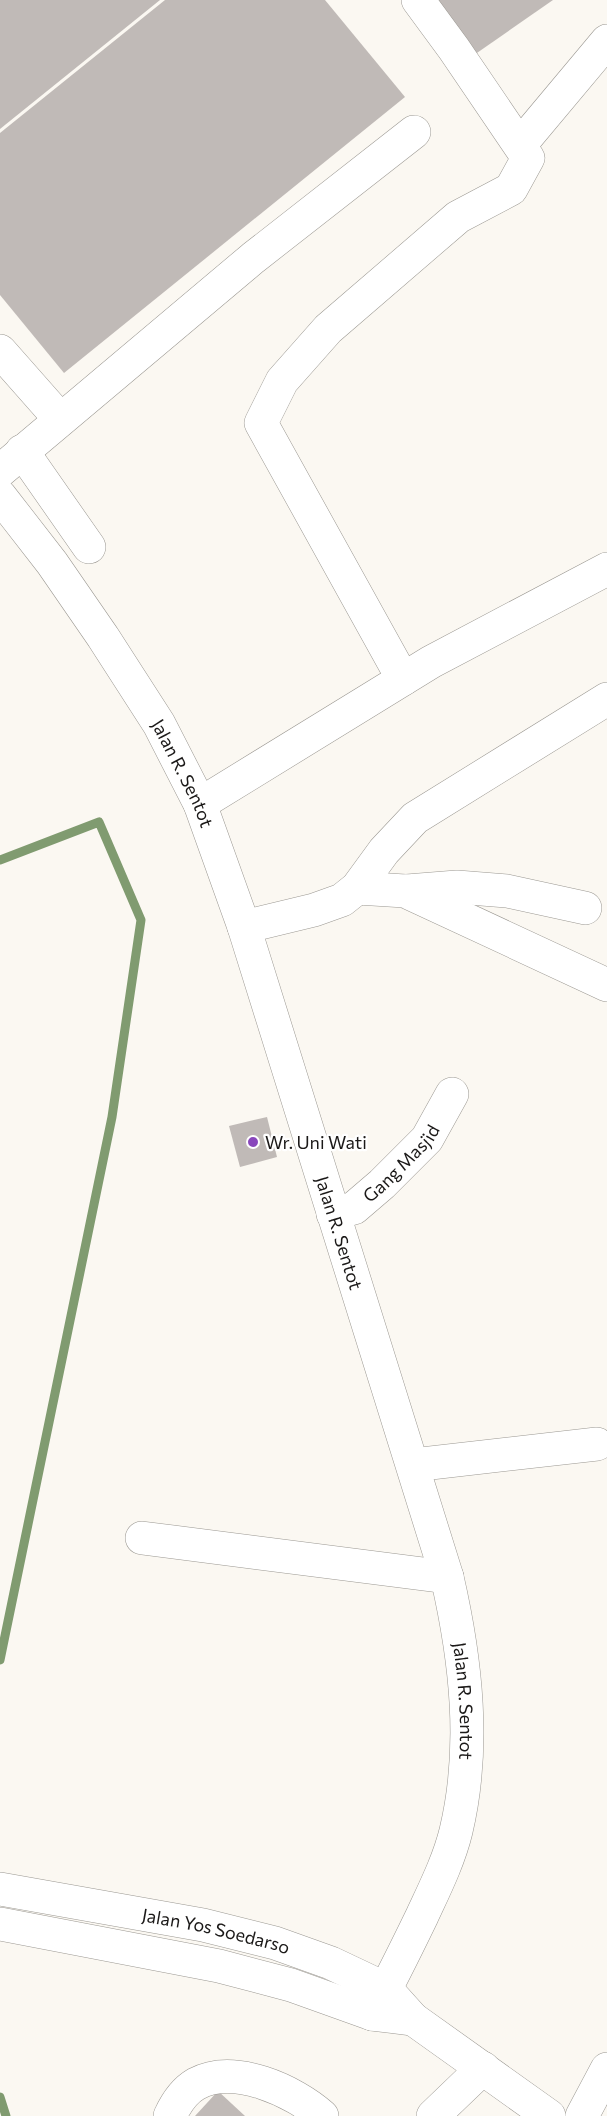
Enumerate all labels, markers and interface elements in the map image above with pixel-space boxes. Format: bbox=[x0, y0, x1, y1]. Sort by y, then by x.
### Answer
street label: Jalan R. Sentot bbox=[148, 715, 218, 830]
street label: Gang Masjid bbox=[358, 1121, 444, 1207]
place label: Wr. Uni Wati bbox=[265, 1131, 367, 1153]
marker: Wr. Uni Wati bbox=[246, 1135, 260, 1149]
street label: Jalan R. Sentot bbox=[311, 1173, 368, 1292]
street label: Jalan R. Sentot bbox=[449, 1641, 478, 1760]
street label: Jalan Yos Soedarso bbox=[140, 1903, 293, 1958]

